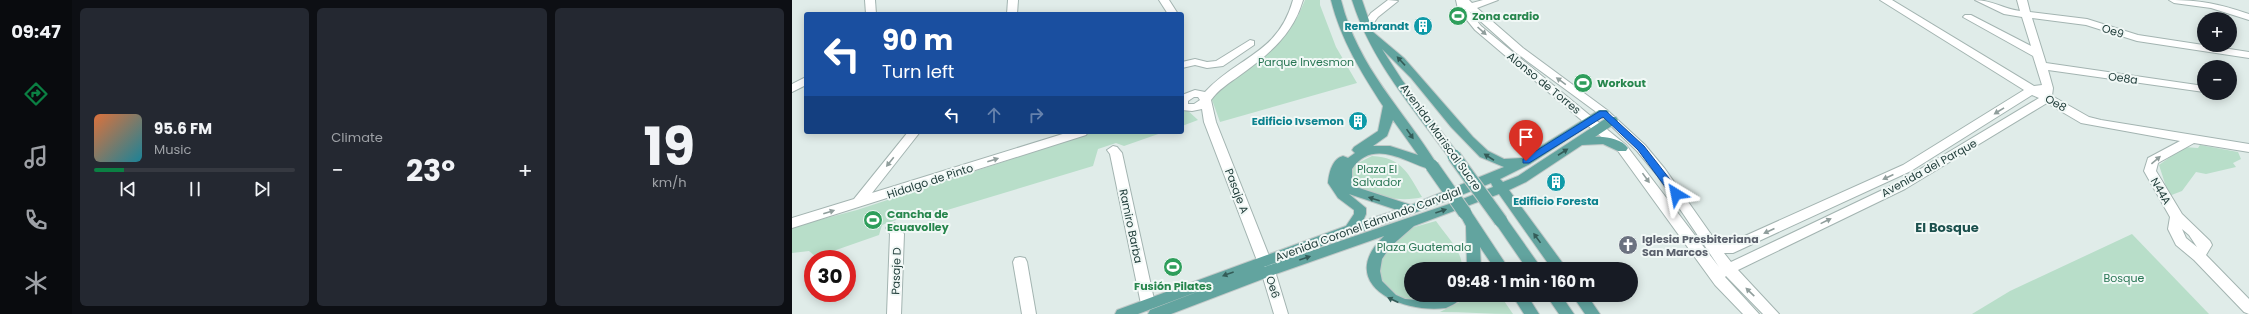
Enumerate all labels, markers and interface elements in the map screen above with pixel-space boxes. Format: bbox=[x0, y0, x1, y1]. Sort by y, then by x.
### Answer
sports icon: Zona cardio bbox=[1447, 5, 1469, 27]
place label: Zona cardio bbox=[1472, 8, 1539, 24]
map controls bbox=[2197, 12, 2237, 100]
button: + bbox=[2197, 12, 2237, 52]
building icon: Rembrandt bbox=[1412, 15, 1434, 37]
place label: Rembrandt bbox=[1344, 18, 1410, 34]
text: 09:47 bbox=[11, 19, 61, 44]
street label: Oe9 bbox=[2100, 20, 2126, 42]
text: 90 m bbox=[882, 21, 953, 60]
one-way arrow bbox=[1477, 27, 1487, 36]
icon: left bbox=[816, 28, 868, 80]
street label: Alonso de Torres bbox=[1504, 48, 1585, 118]
park label: Parque Invesmon bbox=[1258, 54, 1354, 70]
one-way arrow bbox=[1397, 56, 1406, 66]
text: Turn left bbox=[882, 59, 954, 84]
button: − bbox=[2197, 60, 2237, 100]
street label: Oe8a bbox=[2107, 68, 2139, 88]
sports icon: Workout bbox=[1572, 72, 1594, 94]
place label: Workout bbox=[1597, 75, 1647, 91]
one-way arrow bbox=[1555, 77, 1566, 85]
icon: directions bbox=[22, 80, 50, 108]
street label: Avenida Mariscal Sucre bbox=[1397, 80, 1485, 194]
street label: Oe8 bbox=[2042, 91, 2070, 115]
icon: left bbox=[941, 104, 963, 126]
icon: ahead bbox=[983, 104, 1005, 126]
icon: right bbox=[1025, 104, 1047, 126]
one-way arrow bbox=[1993, 107, 2005, 114]
text: 19 bbox=[644, 110, 695, 183]
building icon: Edificio Ivsemon bbox=[1347, 110, 1369, 132]
place label: Edificio Ivsemon bbox=[1252, 113, 1344, 129]
text: 95.6 FM bbox=[154, 118, 212, 139]
pin bbox=[1509, 120, 1543, 161]
icon: arrive bbox=[1515, 126, 1537, 148]
text: Climate bbox=[331, 128, 383, 147]
one-way arrow bbox=[1406, 129, 1414, 139]
street label: Avenida del Parque bbox=[1878, 135, 1980, 201]
text: Music bbox=[154, 140, 191, 159]
icon: music bbox=[22, 143, 50, 171]
one-way arrow bbox=[1558, 148, 1568, 156]
text: 23° bbox=[406, 149, 455, 192]
one-way arrow bbox=[1483, 153, 1495, 160]
text: − bbox=[331, 155, 343, 186]
text: + bbox=[518, 155, 533, 186]
one-way arrow bbox=[2151, 156, 2161, 164]
one-way arrow bbox=[885, 157, 894, 168]
one-way arrow bbox=[988, 157, 1000, 163]
street label: Hidalgo de Pinto bbox=[885, 160, 975, 202]
park label: Plaza El Salvador bbox=[1353, 161, 1401, 190]
street label: Pasaje A bbox=[1221, 166, 1253, 216]
building icon: Edificio Foresta bbox=[1545, 171, 1567, 193]
text: km/h bbox=[652, 173, 687, 192]
one-way arrow bbox=[1642, 173, 1650, 183]
position arrow bbox=[1655, 173, 1697, 215]
one-way arrow bbox=[1882, 174, 1893, 180]
street label: N44A bbox=[2147, 174, 2175, 208]
icon: previous bbox=[117, 178, 139, 200]
icon: pause bbox=[184, 178, 206, 200]
icon: next bbox=[251, 178, 273, 200]
street label: Avenida Coronel Edmundo Carvajal bbox=[1273, 183, 1463, 265]
street label: Ramiro Barba bbox=[1115, 187, 1147, 265]
place label: Edificio Foresta bbox=[1513, 193, 1599, 209]
one-way arrow bbox=[1368, 196, 1380, 202]
icon: phone bbox=[22, 206, 50, 234]
place label: Cancha de Ecuavolley bbox=[887, 206, 949, 235]
one-way arrow bbox=[1436, 208, 1448, 214]
one-way arrow bbox=[824, 209, 836, 215]
sports icon: Cancha de Ecuavolley bbox=[862, 209, 884, 231]
one-way arrow bbox=[1820, 218, 1831, 224]
district label: El Bosque bbox=[1915, 218, 1979, 237]
one-way arrow bbox=[1763, 227, 1775, 234]
place label: Iglesia Presbiteriana San Marcos bbox=[1642, 231, 1759, 260]
one-way arrow bbox=[1533, 232, 1541, 243]
church icon: Iglesia Presbiteriana San Marcos bbox=[1617, 234, 1639, 256]
park label: Plaza Guatemala bbox=[1377, 239, 1471, 255]
street label: Pasaje D bbox=[887, 247, 905, 295]
speed limit sign: 30 bbox=[804, 250, 856, 302]
one-way arrow bbox=[1300, 255, 1312, 261]
sports icon: Fusión Pilates bbox=[1162, 256, 1184, 278]
icon: climate bbox=[22, 269, 50, 297]
park label: Bosque bbox=[2104, 270, 2145, 286]
text: 09:48 · 1 min · 160 m bbox=[1447, 271, 1595, 292]
one-way arrow bbox=[1221, 272, 1233, 278]
street label: Oe6 bbox=[1262, 274, 1284, 300]
place label: Fusión Pilates bbox=[1134, 278, 1212, 294]
one-way arrow bbox=[1745, 287, 1755, 297]
one-way arrow bbox=[1387, 297, 1399, 303]

